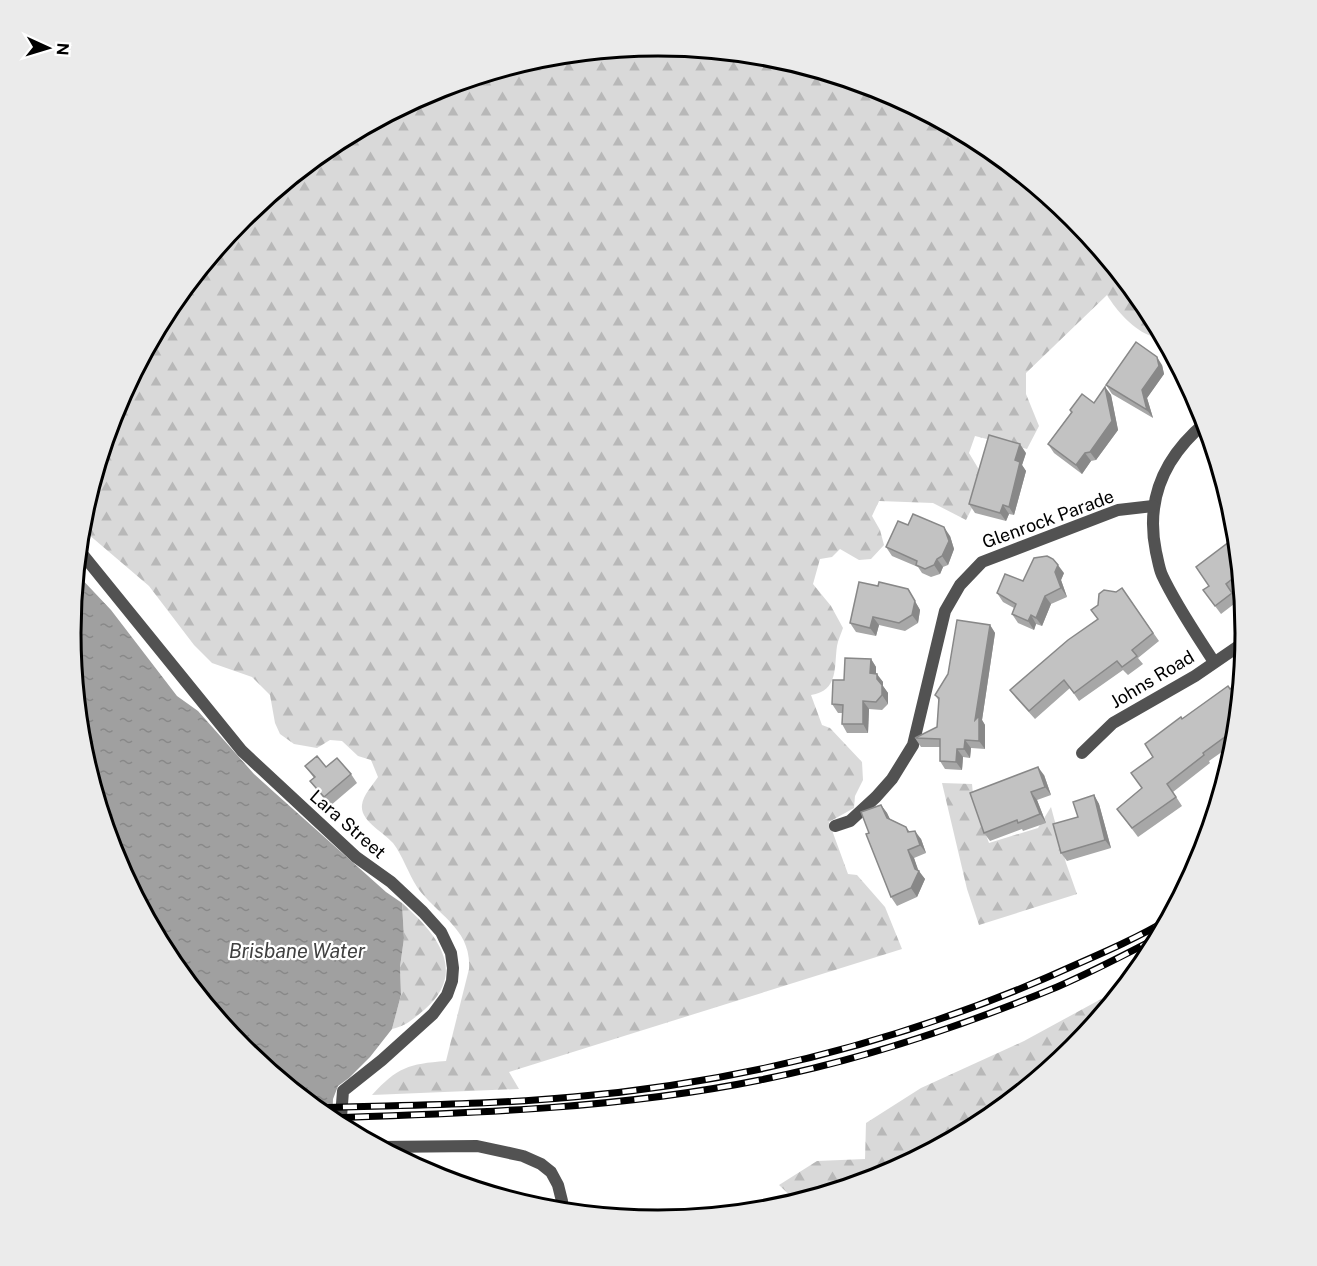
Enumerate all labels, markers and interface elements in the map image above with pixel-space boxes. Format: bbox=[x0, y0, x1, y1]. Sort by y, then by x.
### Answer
north arrow bbox=[18, 18, 78, 78]
text: N bbox=[53, 42, 72, 56]
street label: Glenrock Parade bbox=[979, 485, 1117, 553]
street label: Johns Road bbox=[1106, 646, 1198, 712]
street label: Lara Street bbox=[306, 785, 390, 863]
water label: Brisbane Water bbox=[229, 939, 366, 963]

